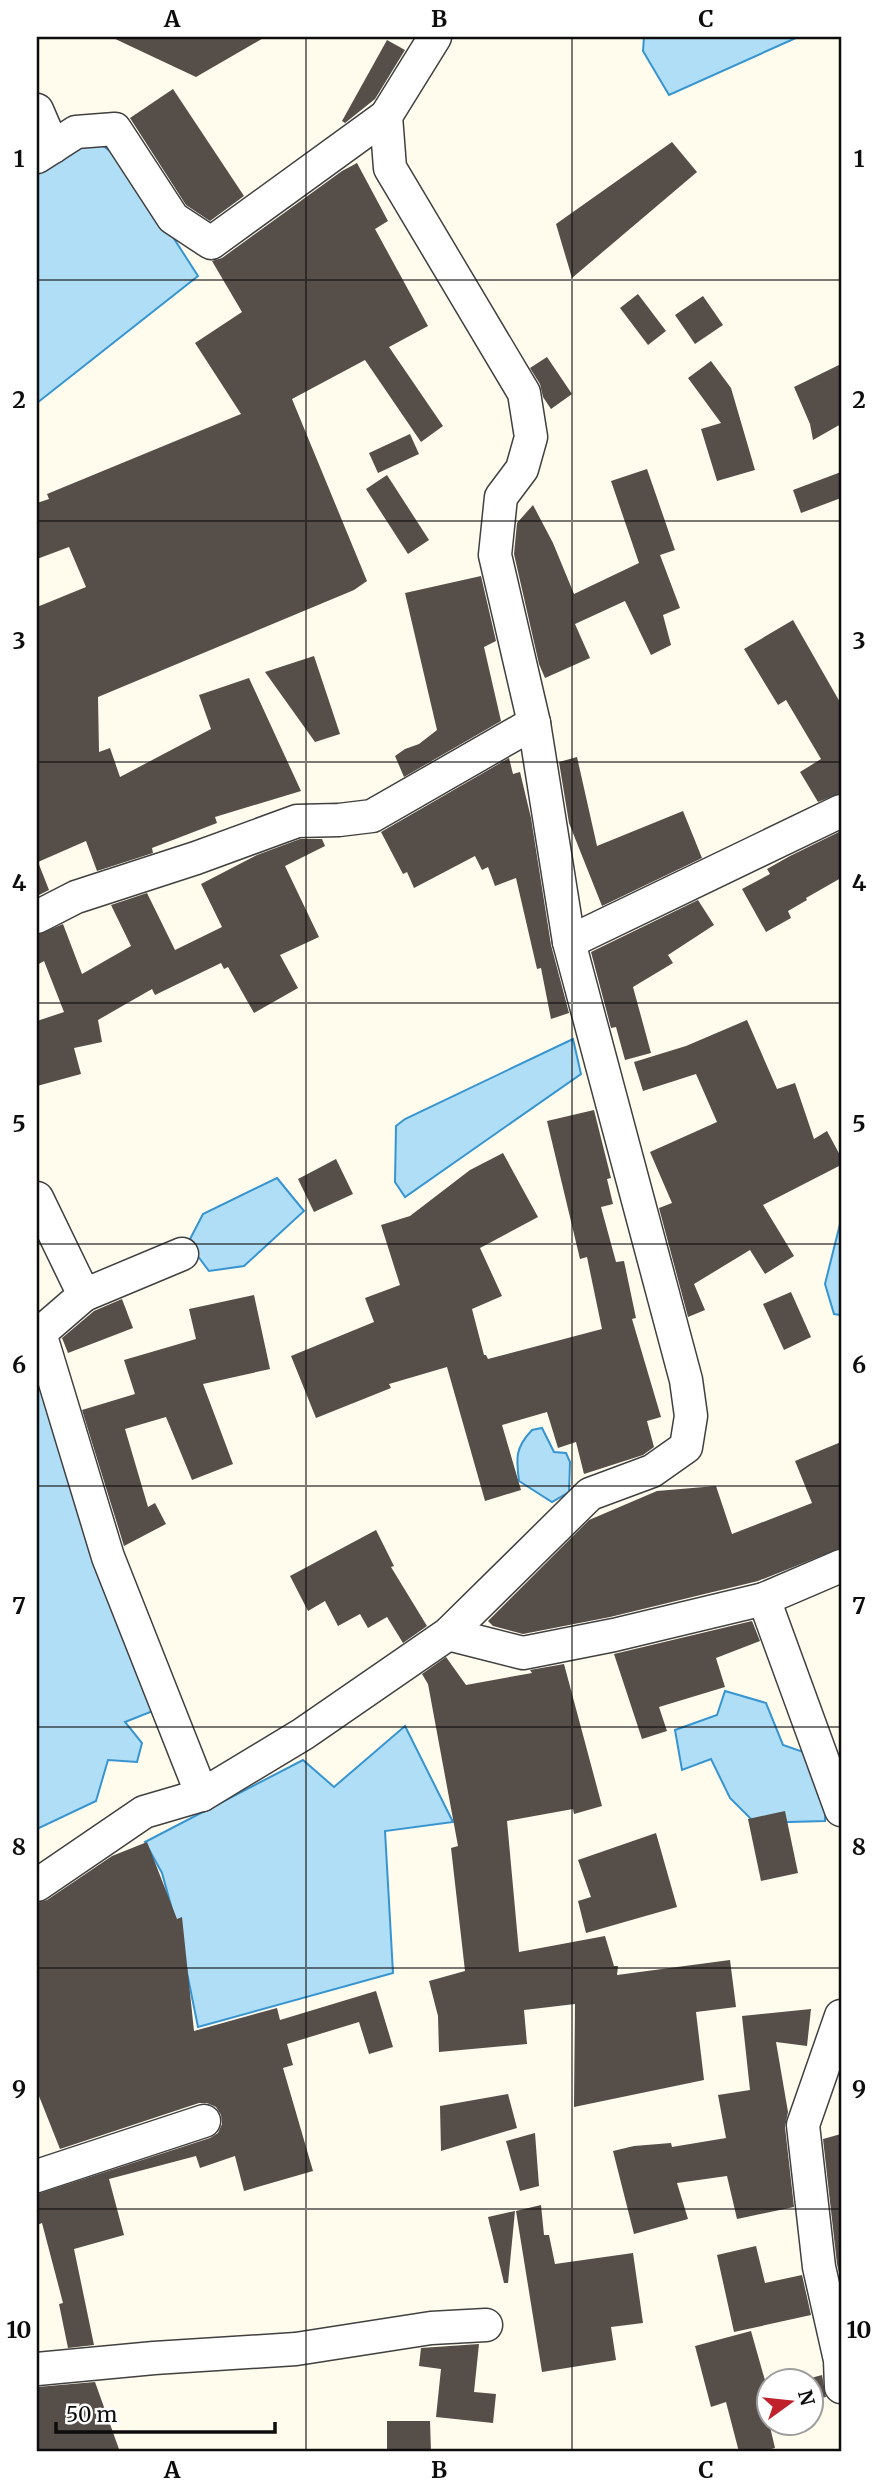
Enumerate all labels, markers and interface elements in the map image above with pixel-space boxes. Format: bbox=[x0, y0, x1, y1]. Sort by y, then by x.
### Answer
text: A bbox=[163, 4, 181, 33]
text: B bbox=[431, 4, 447, 33]
text: C bbox=[698, 4, 714, 33]
text: 1 bbox=[14, 144, 25, 173]
text: 1 bbox=[854, 144, 865, 173]
text: 2 bbox=[12, 385, 26, 414]
text: 2 bbox=[852, 385, 866, 414]
text: 3 bbox=[12, 626, 26, 655]
text: 3 bbox=[852, 626, 866, 655]
text: 4 bbox=[12, 868, 27, 897]
text: 4 bbox=[852, 868, 867, 897]
text: 5 bbox=[12, 1109, 26, 1138]
text: 5 bbox=[852, 1109, 866, 1138]
text: 6 bbox=[12, 1350, 26, 1379]
text: 6 bbox=[852, 1350, 866, 1379]
text: 7 bbox=[12, 1591, 26, 1620]
text: 7 bbox=[852, 1591, 866, 1620]
text: 8 bbox=[12, 1832, 26, 1861]
text: 8 bbox=[852, 1832, 866, 1861]
text: 9 bbox=[12, 2074, 26, 2103]
text: 9 bbox=[852, 2074, 866, 2103]
text: 10 bbox=[7, 2315, 31, 2344]
text: 10 bbox=[847, 2315, 871, 2344]
north arrow bbox=[756, 2366, 826, 2436]
text: N bbox=[793, 2387, 820, 2408]
scale bar bbox=[56, 2391, 275, 2435]
text: 50 m bbox=[66, 2401, 117, 2428]
text: A bbox=[163, 2455, 181, 2484]
text: B bbox=[431, 2455, 447, 2484]
text: C bbox=[698, 2455, 714, 2484]

